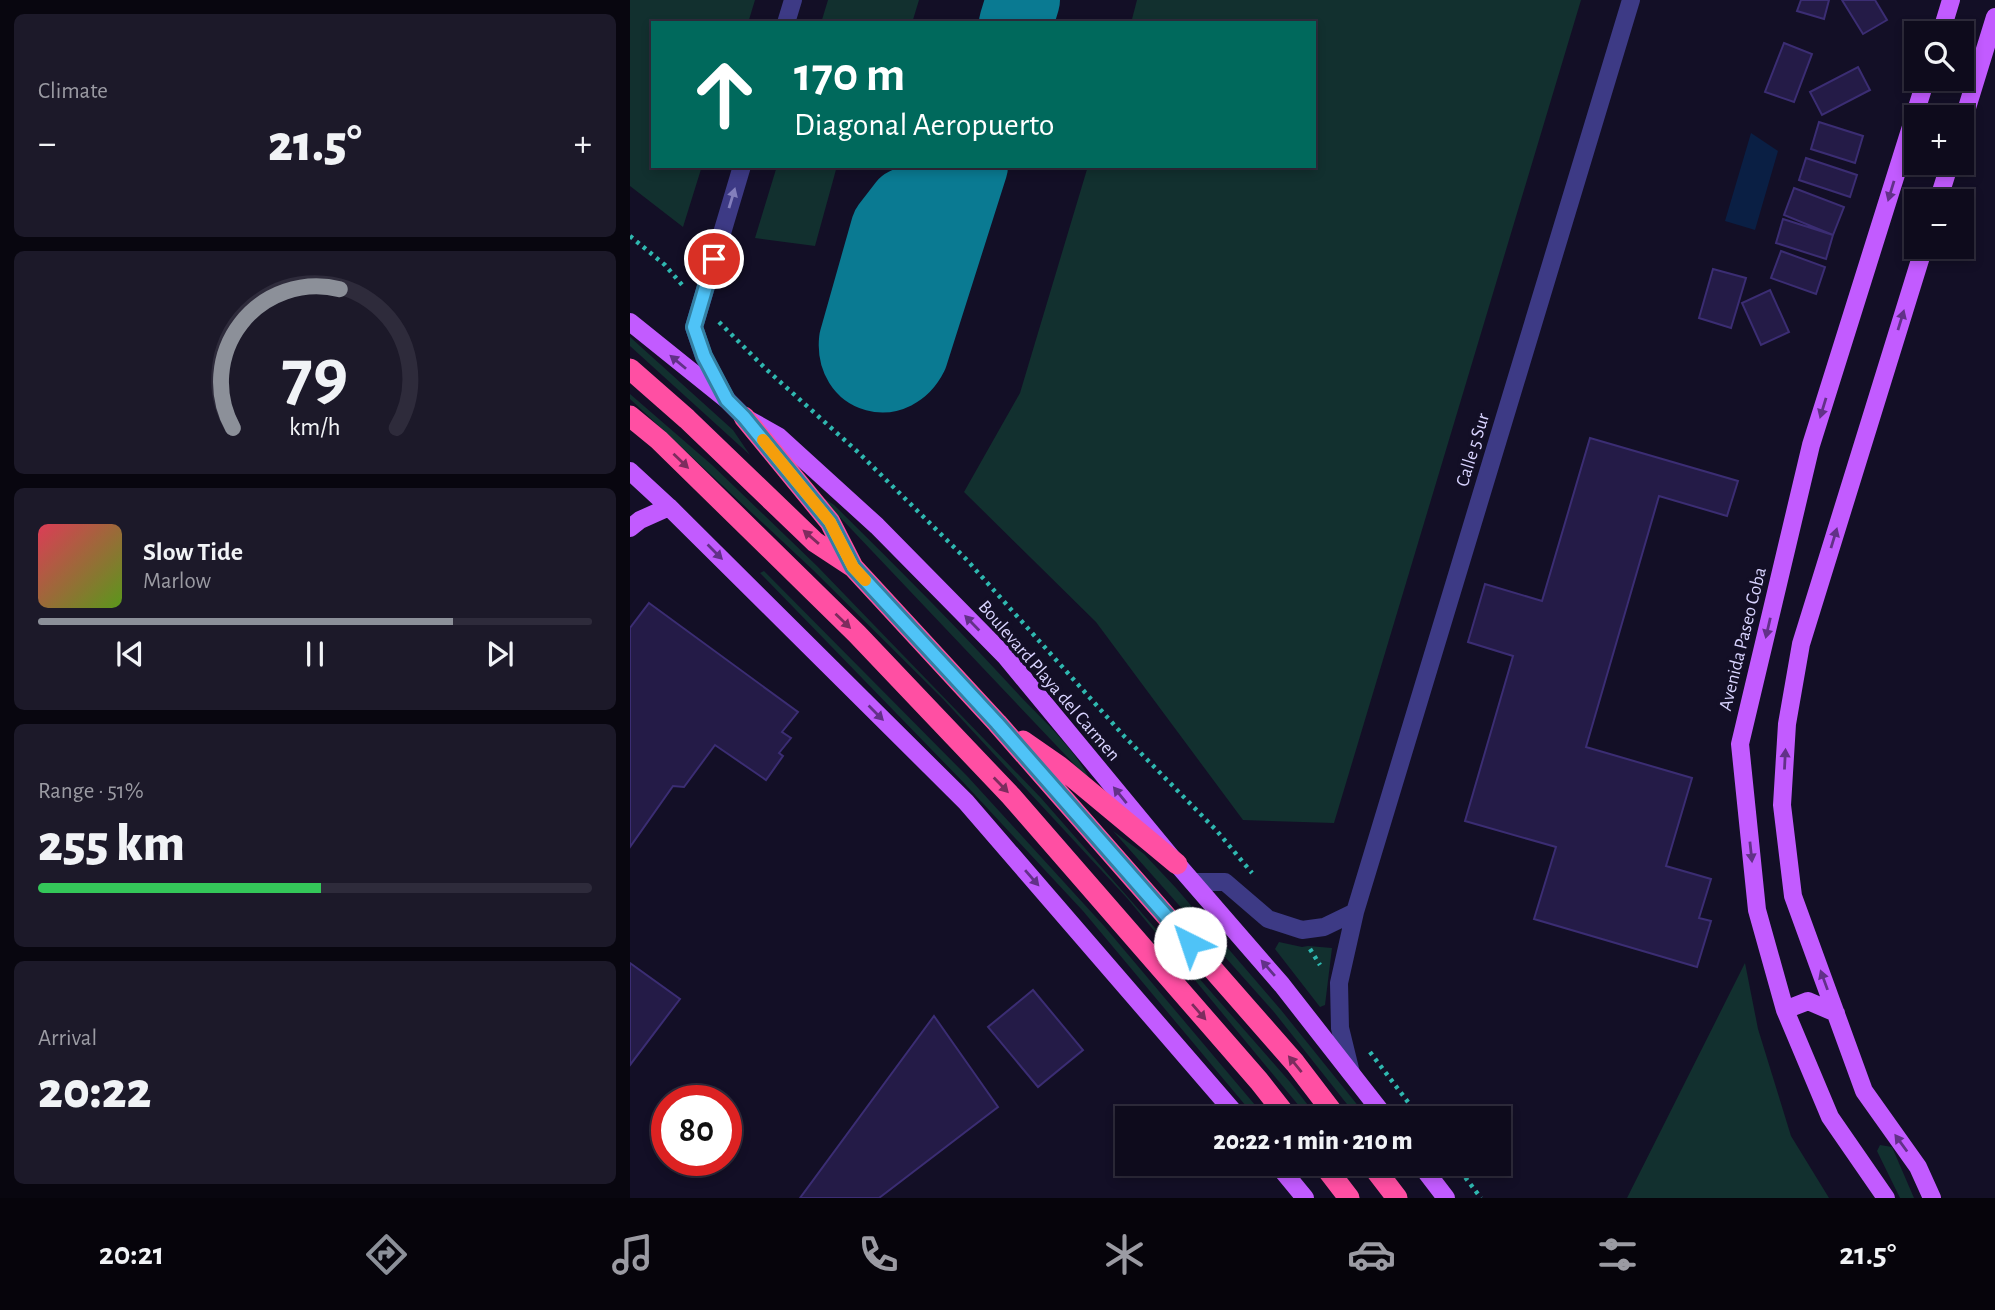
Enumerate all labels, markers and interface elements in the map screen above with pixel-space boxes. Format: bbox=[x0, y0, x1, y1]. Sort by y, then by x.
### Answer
map controls bbox=[1904, 21, 1974, 259]
button: search bbox=[1904, 21, 1974, 91]
icon: ahead bbox=[679, 49, 770, 140]
text: 170 m bbox=[794, 51, 905, 100]
text: Climate bbox=[38, 80, 108, 103]
button: + bbox=[1904, 105, 1974, 175]
text: Diagonal Aeropuerto bbox=[794, 109, 1054, 141]
text: 21.5° bbox=[268, 118, 362, 170]
text: − bbox=[38, 125, 56, 163]
text: + bbox=[574, 125, 592, 163]
one-way arrow bbox=[1885, 180, 1896, 201]
one-way arrow bbox=[728, 187, 738, 208]
button: − bbox=[1904, 189, 1974, 259]
pin bbox=[684, 229, 744, 289]
icon: arrive bbox=[695, 240, 733, 278]
one-way arrow bbox=[1897, 310, 1907, 331]
text: 79 bbox=[282, 341, 348, 414]
one-way arrow bbox=[669, 355, 686, 370]
one-way arrow bbox=[1817, 397, 1828, 418]
street label: Calle 5 Sur bbox=[1453, 411, 1493, 489]
text: km/h bbox=[289, 415, 341, 440]
one-way arrow bbox=[672, 453, 689, 469]
one-way arrow bbox=[1829, 527, 1840, 548]
one-way arrow bbox=[802, 529, 820, 545]
text: Slow Tide bbox=[143, 539, 243, 565]
one-way arrow bbox=[706, 544, 723, 561]
street label: Avenida Paseo Coba bbox=[1716, 565, 1770, 713]
text: Marlow bbox=[143, 570, 211, 593]
street label: Boulevard Playa del Carmen bbox=[974, 597, 1124, 765]
one-way arrow bbox=[834, 612, 851, 628]
one-way arrow bbox=[964, 614, 981, 631]
one-way arrow bbox=[1762, 617, 1773, 639]
icon: previous bbox=[111, 635, 149, 673]
icon: pause bbox=[296, 635, 334, 673]
icon: next bbox=[481, 635, 519, 673]
one-way arrow bbox=[868, 704, 885, 721]
one-way arrow bbox=[1779, 748, 1790, 770]
one-way arrow bbox=[992, 776, 1008, 793]
text: Range · 51% bbox=[38, 780, 144, 803]
one-way arrow bbox=[1113, 787, 1128, 804]
text: 255 km bbox=[38, 818, 185, 870]
one-way arrow bbox=[1746, 841, 1757, 863]
one-way arrow bbox=[1024, 870, 1039, 887]
position arrow bbox=[1153, 906, 1227, 980]
one-way arrow bbox=[1261, 960, 1276, 977]
one-way arrow bbox=[1818, 970, 1829, 991]
one-way arrow bbox=[1190, 1003, 1206, 1020]
text: Arrival bbox=[38, 1027, 97, 1050]
one-way arrow bbox=[1289, 1055, 1303, 1073]
text: 20:22 bbox=[38, 1065, 152, 1117]
speed limit sign: 80 bbox=[651, 1085, 742, 1176]
text: 20:22 · 1 min · 210 m bbox=[1213, 1128, 1413, 1154]
one-way arrow bbox=[1894, 1133, 1908, 1152]
icon: directions bbox=[362, 1230, 411, 1279]
icon: music bbox=[608, 1230, 657, 1279]
icon: phone bbox=[854, 1230, 903, 1279]
icon: climate bbox=[1100, 1230, 1149, 1279]
icon: car bbox=[1347, 1230, 1396, 1279]
icon: filters bbox=[1593, 1230, 1642, 1279]
text: 20:21 bbox=[99, 1238, 164, 1270]
text: 21.5° bbox=[1839, 1238, 1896, 1270]

